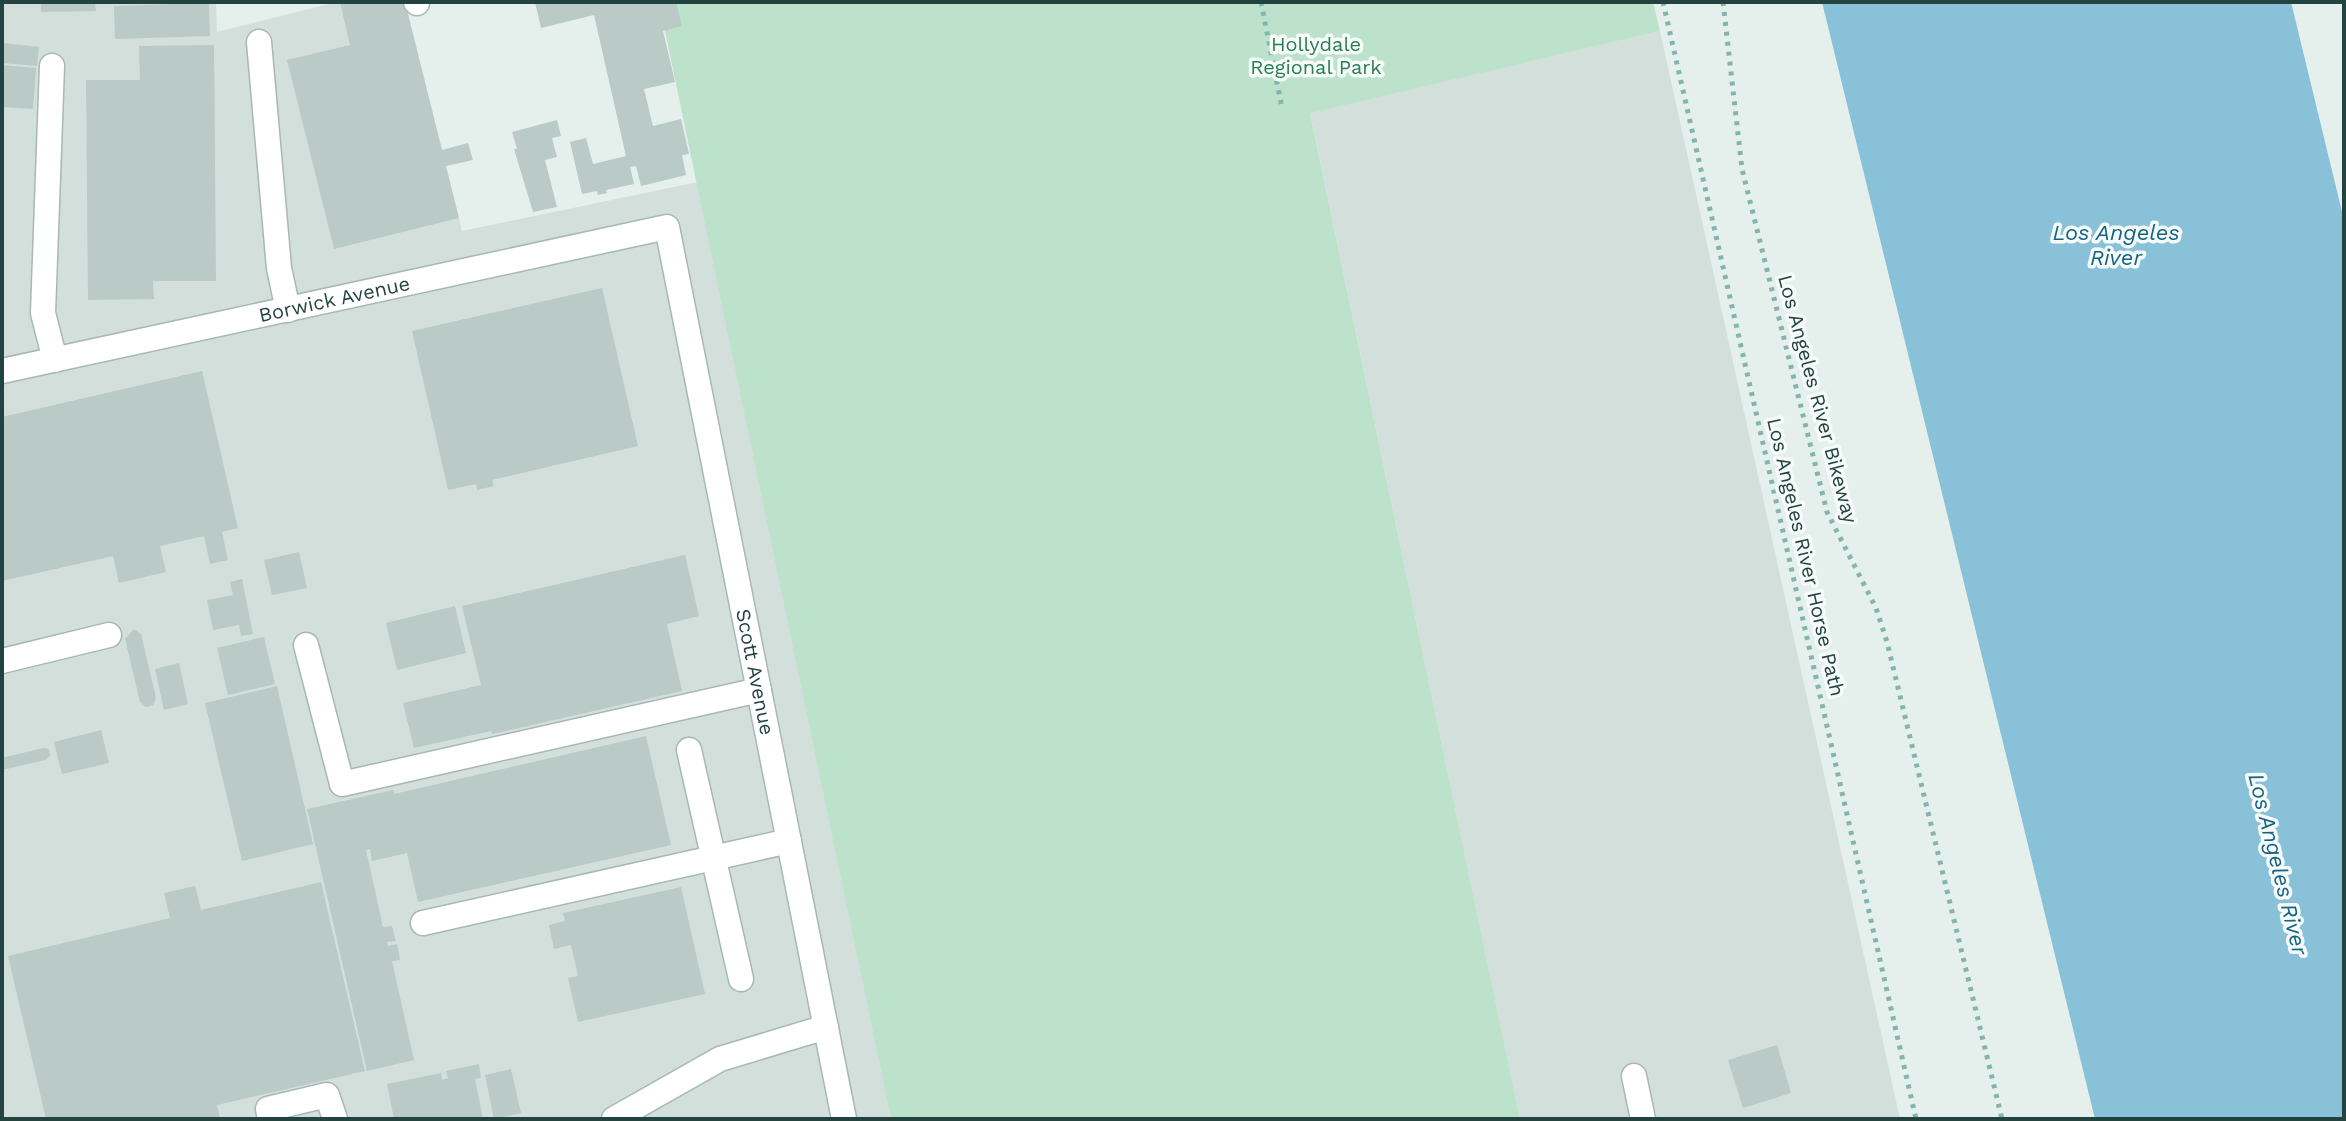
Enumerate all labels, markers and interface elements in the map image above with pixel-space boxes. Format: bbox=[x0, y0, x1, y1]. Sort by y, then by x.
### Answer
park label: Hollydale Regional Park bbox=[1250, 32, 1382, 79]
water label: Los Angeles River bbox=[2052, 220, 2180, 270]
street label: Borwick Avenue bbox=[256, 271, 412, 327]
street label: Los Angeles River Bikeway bbox=[1773, 272, 1863, 526]
street label: Los Angeles River Horse Path bbox=[1762, 415, 1850, 699]
street label: Scott Avenue bbox=[731, 607, 780, 737]
water label: Los Angeles River bbox=[2243, 771, 2313, 959]

